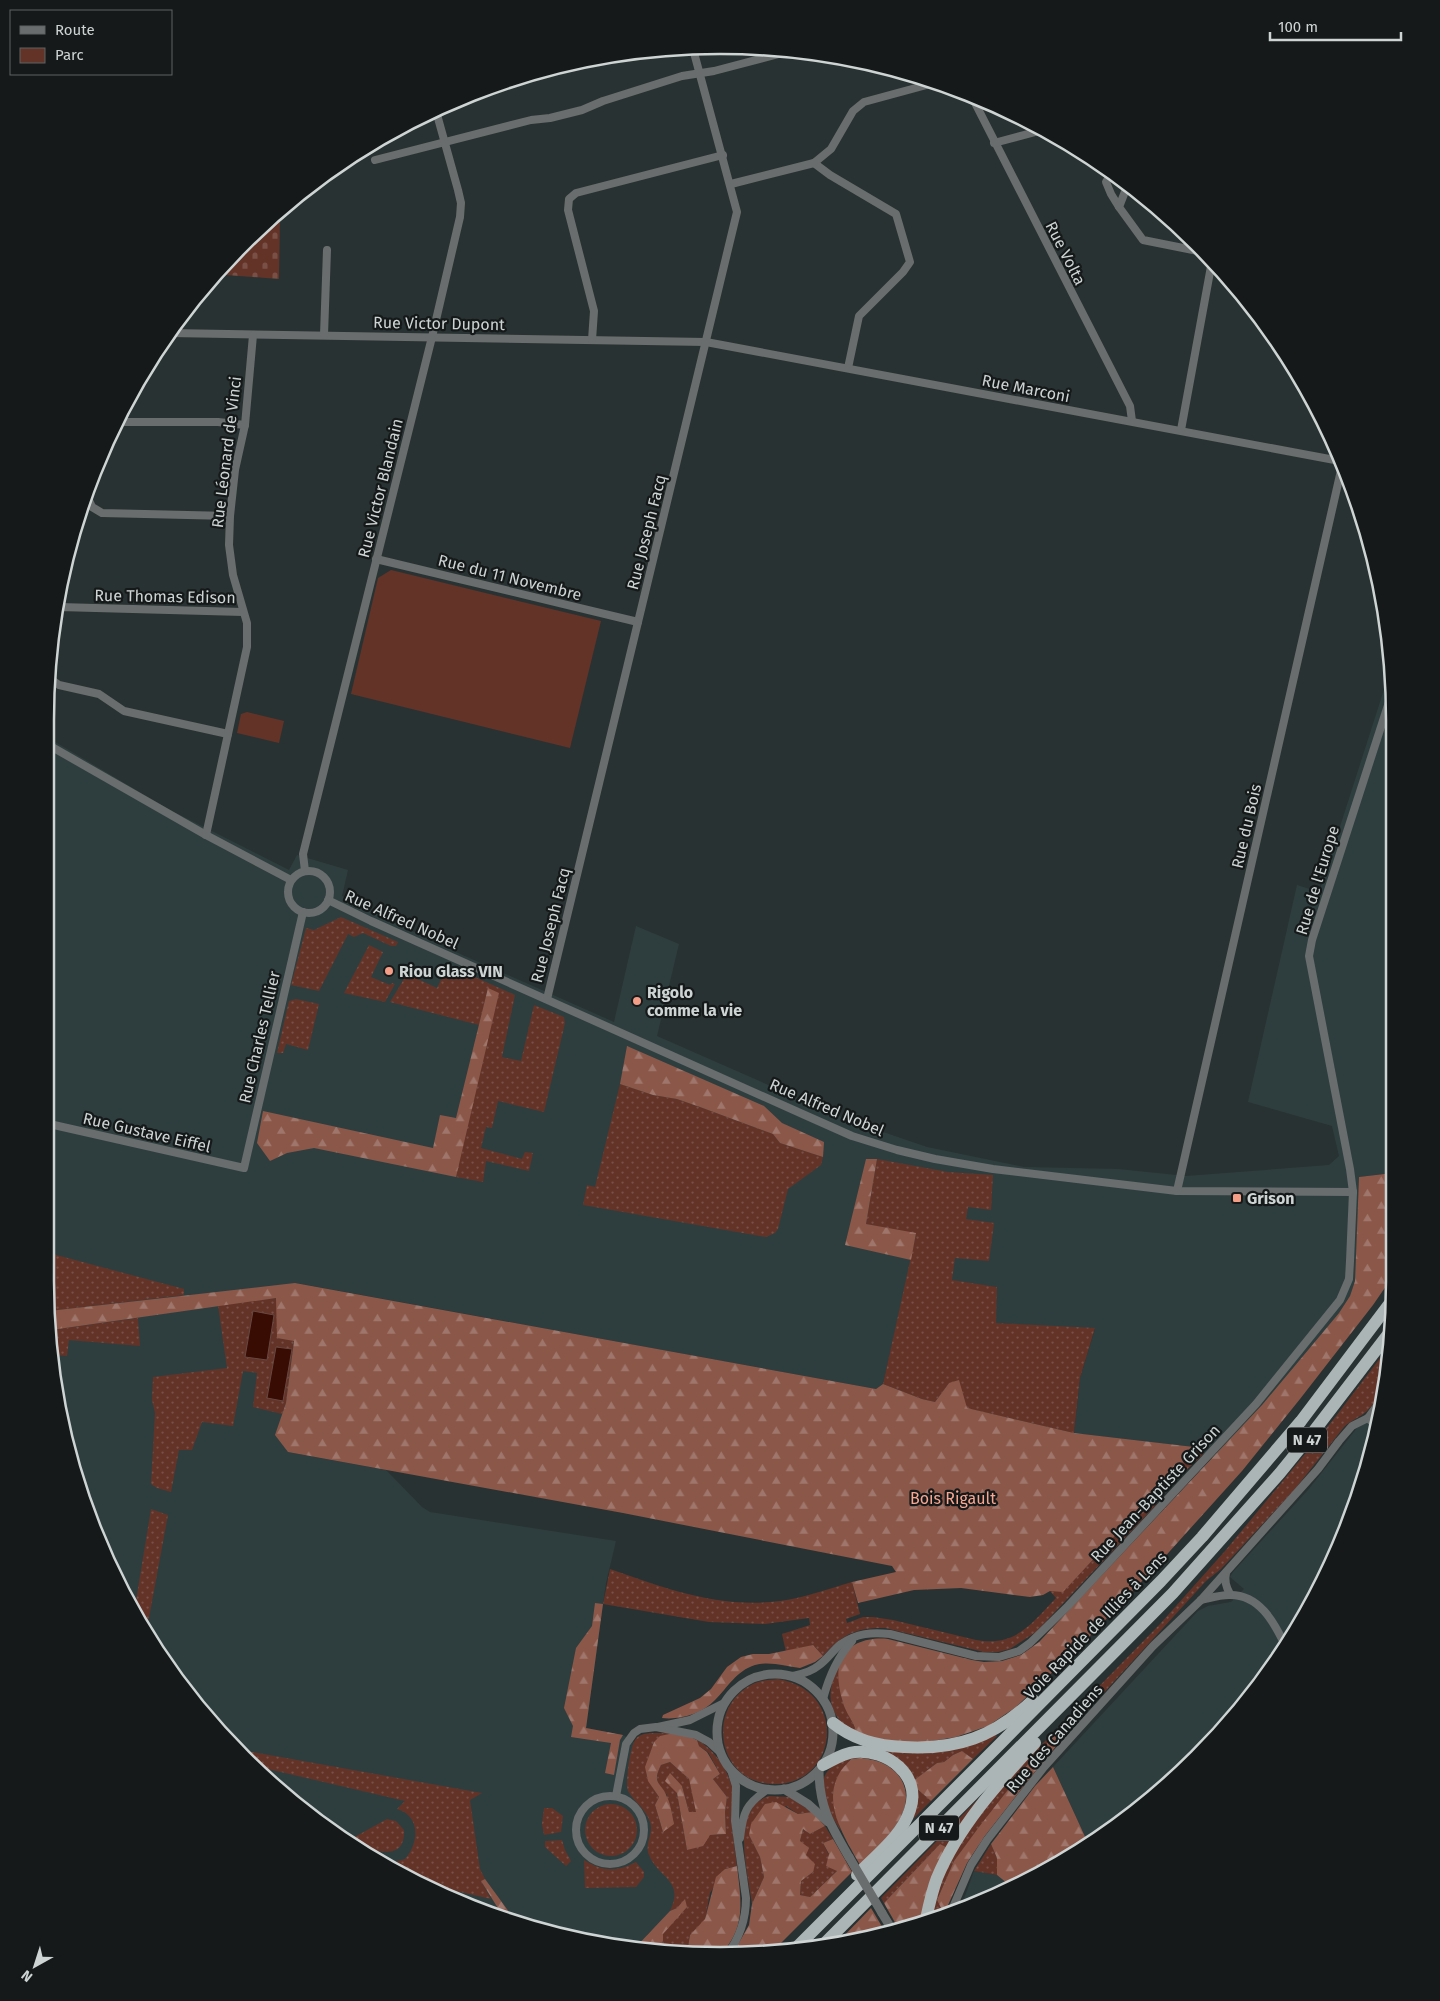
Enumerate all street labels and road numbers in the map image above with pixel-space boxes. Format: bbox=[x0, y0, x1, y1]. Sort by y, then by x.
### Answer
street label: Rue Volta bbox=[1041, 218, 1090, 288]
street label: Rue Victor Dupont bbox=[373, 313, 505, 334]
street label: Rue Marconi bbox=[980, 371, 1072, 406]
street label: Rue Léonard de Vinci bbox=[208, 375, 245, 529]
street label: Rue Victor Blandain bbox=[354, 416, 407, 560]
street label: Rue Joseph Facq bbox=[623, 473, 670, 592]
street label: Rue du 11 Novembre bbox=[436, 550, 584, 605]
street label: Rue Thomas Edison bbox=[94, 586, 236, 607]
street label: Rue du Bois bbox=[1228, 782, 1265, 870]
street label: Rue de l'Europe bbox=[1292, 823, 1343, 937]
street label: Rue Joseph Facq bbox=[527, 866, 574, 985]
street label: Rue Alfred Nobel bbox=[342, 886, 462, 953]
street label: Rue Charles Tellier bbox=[235, 968, 284, 1105]
street label: Rue Alfred Nobel bbox=[767, 1075, 887, 1140]
street label: Rue Gustave Eiffel bbox=[81, 1109, 213, 1157]
street label: Rue Jean-Baptiste Grison bbox=[1087, 1421, 1224, 1566]
road number: N 47 bbox=[1287, 1428, 1327, 1452]
street label: Voie Rapide de Illies à Lens bbox=[1020, 1548, 1171, 1703]
street label: Rue des Canadiens bbox=[1002, 1680, 1107, 1796]
road number: N 47 bbox=[919, 1816, 959, 1840]

